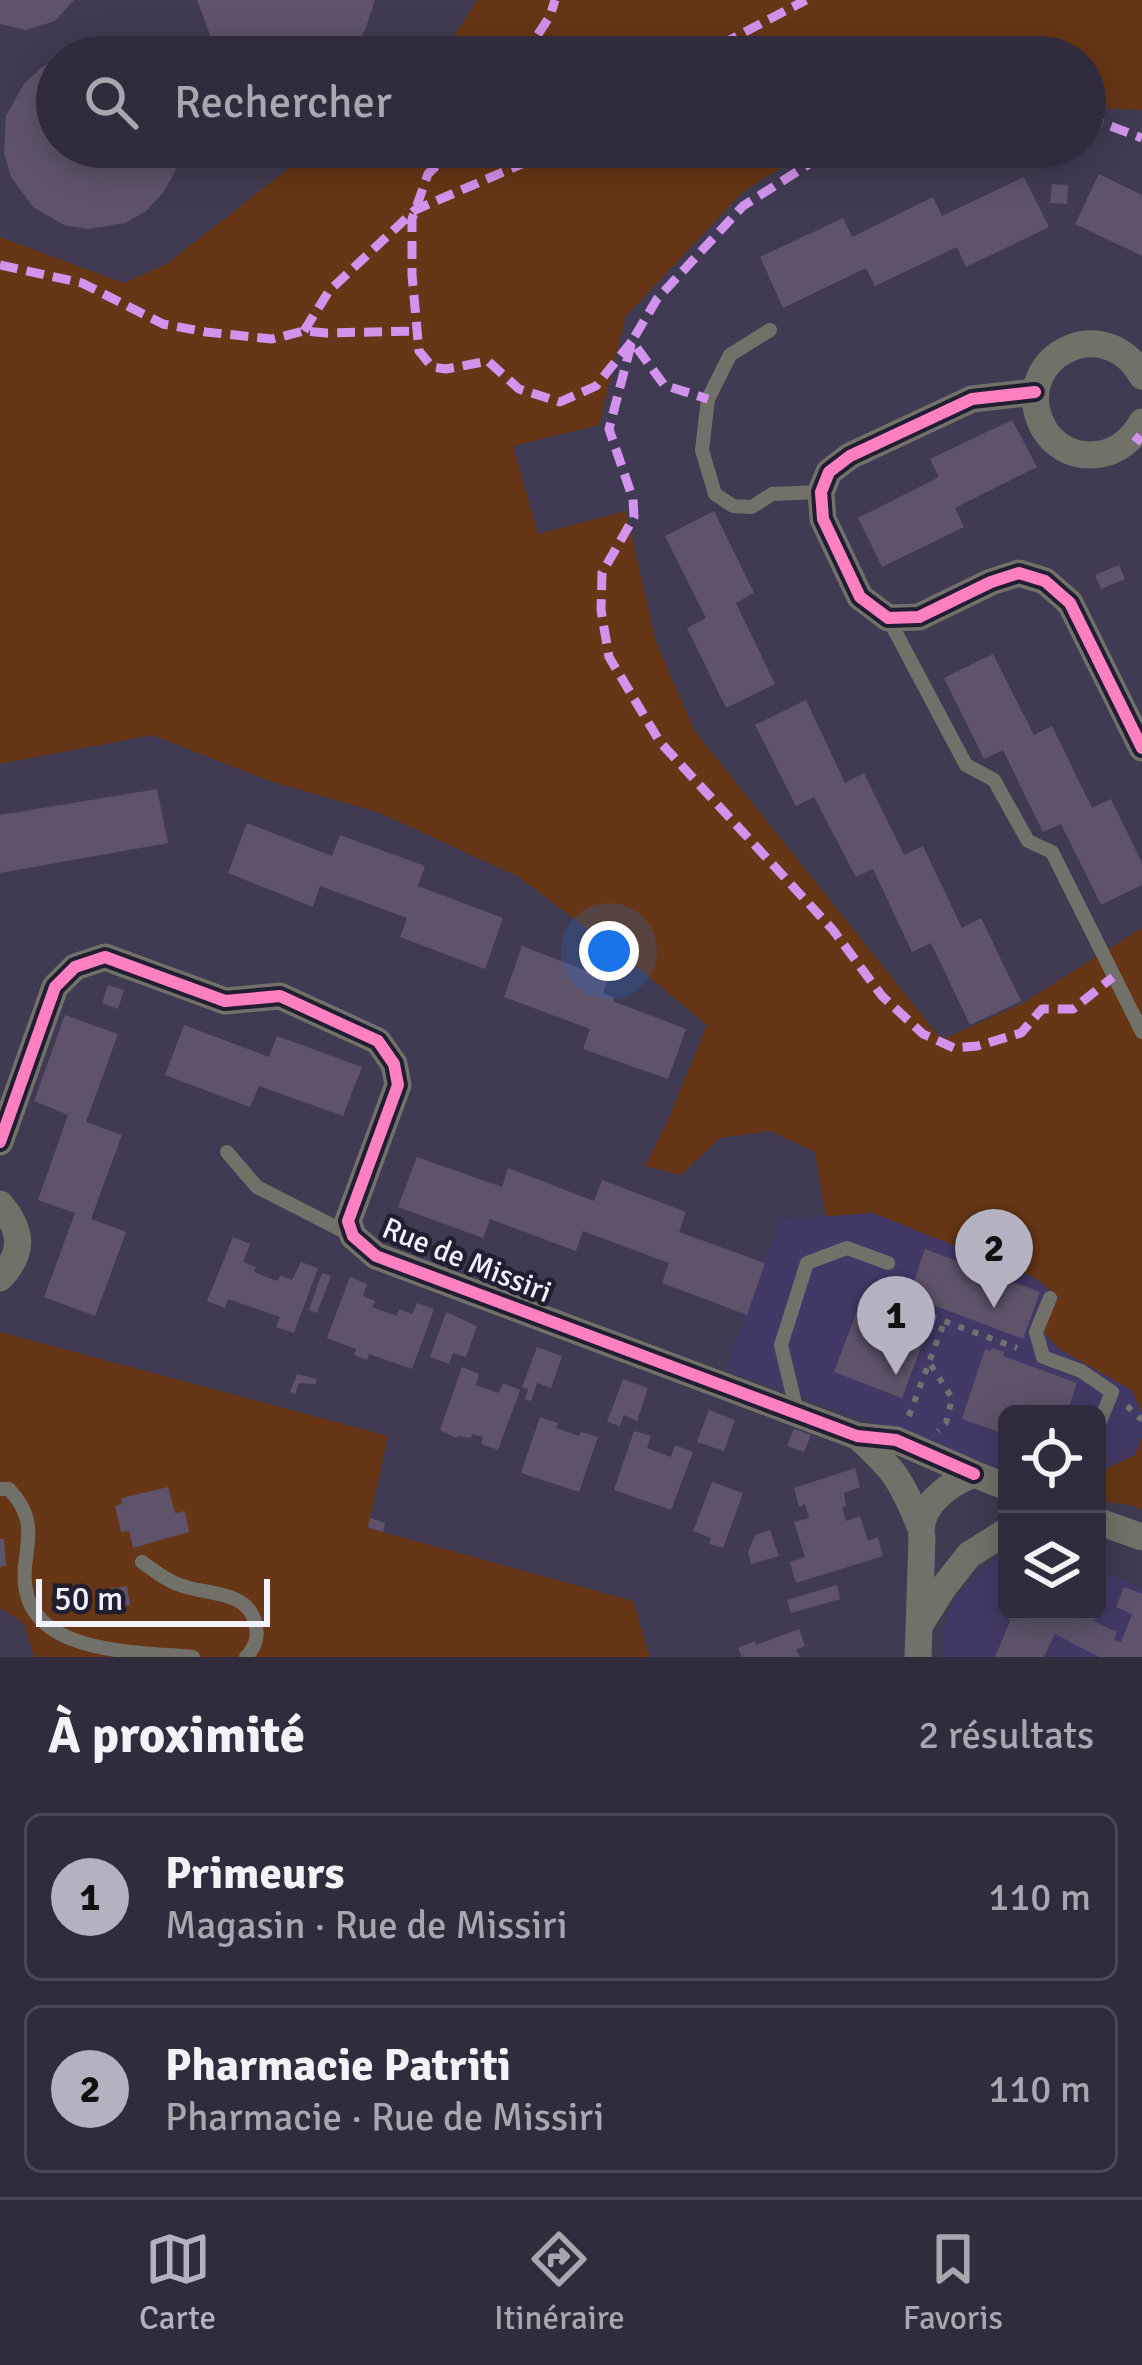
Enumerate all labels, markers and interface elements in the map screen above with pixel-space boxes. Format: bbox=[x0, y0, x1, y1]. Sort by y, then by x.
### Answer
search box bbox=[36, 36, 1106, 168]
icon: search bbox=[78, 69, 144, 135]
text: Rechercher bbox=[174, 75, 392, 130]
your location bbox=[579, 921, 639, 981]
pin: 2 bbox=[955, 1209, 1033, 1308]
street label: Rue de Missiri bbox=[377, 1210, 557, 1311]
pin: 1 bbox=[857, 1276, 935, 1375]
map controls bbox=[998, 1405, 1106, 1621]
button: locate bbox=[998, 1405, 1106, 1513]
button: layers bbox=[998, 1513, 1106, 1621]
scale bar bbox=[36, 1573, 270, 1626]
text: 50 m bbox=[54, 1579, 123, 1620]
text: À proximité bbox=[48, 1704, 305, 1767]
text: 2 résultats bbox=[918, 1711, 1094, 1759]
text: Primeurs bbox=[165, 1846, 344, 1901]
text: 1 bbox=[79, 1873, 101, 1921]
text: 110 m bbox=[988, 1873, 1091, 1921]
text: Magasin · Rue de Missiri bbox=[165, 1901, 568, 1949]
text: Pharmacie Patriti bbox=[165, 2038, 511, 2093]
text: 2 bbox=[79, 2065, 101, 2113]
text: 110 m bbox=[988, 2065, 1091, 2113]
text: Pharmacie · Rue de Missiri bbox=[165, 2093, 604, 2141]
tab: Carte bbox=[139, 2226, 216, 2339]
tab: Itinéraire bbox=[494, 2226, 625, 2339]
tab: Favoris bbox=[903, 2226, 1003, 2339]

